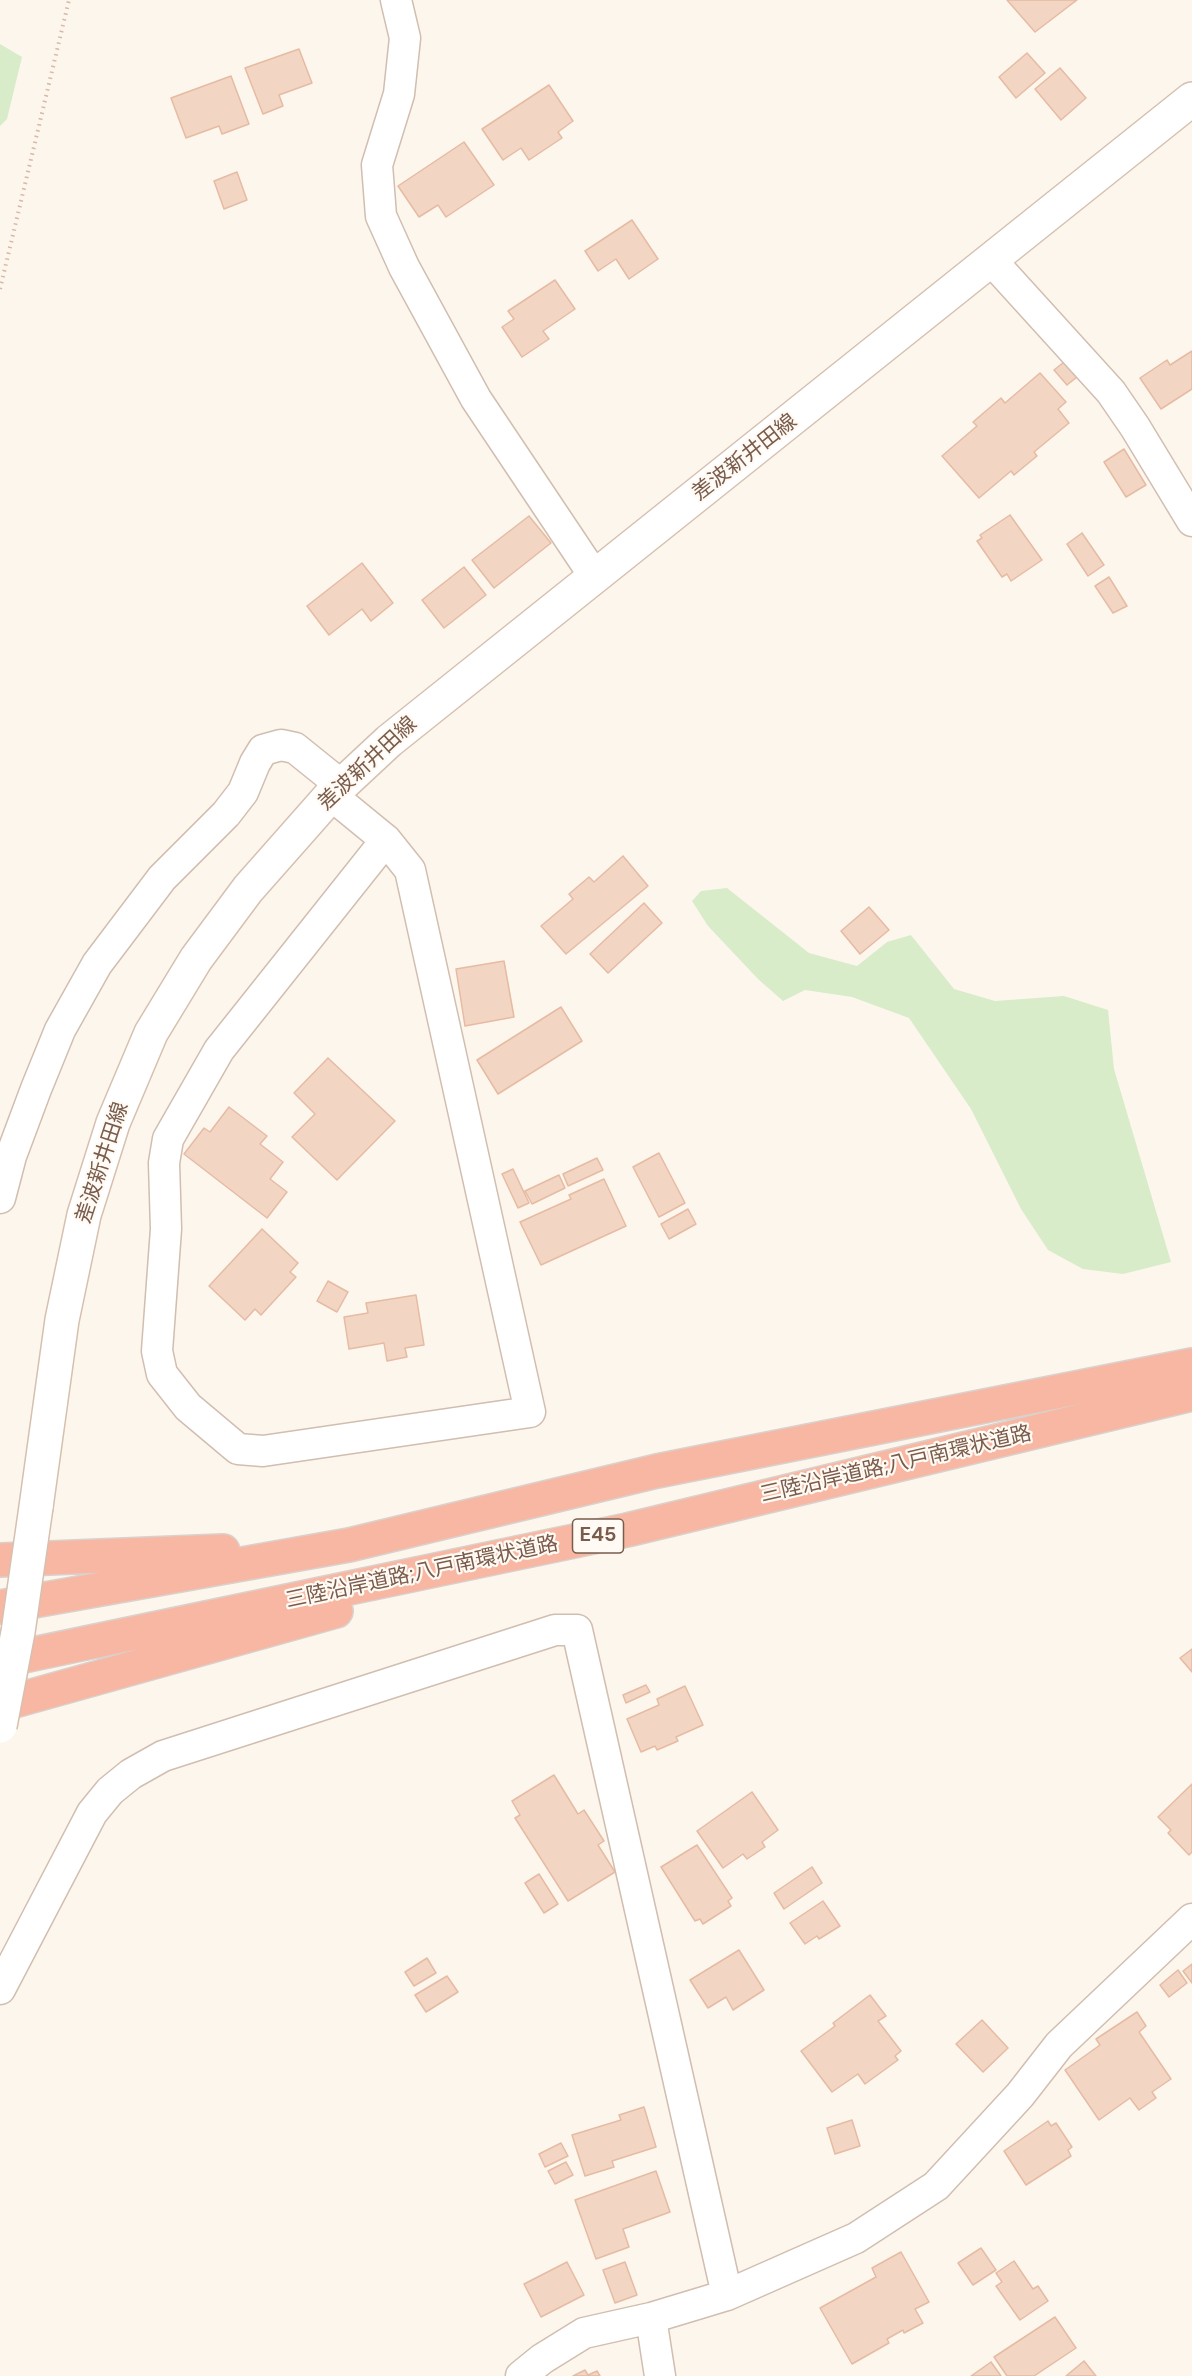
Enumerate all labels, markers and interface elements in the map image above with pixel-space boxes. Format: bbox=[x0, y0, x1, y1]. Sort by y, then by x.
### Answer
street label: 差波新井田線 bbox=[688, 409, 802, 507]
street label: 差波新井田線 bbox=[313, 712, 423, 816]
street label: 差波新井田線 bbox=[72, 1099, 134, 1227]
street label: 三陸沿岸道路;八戸南環状道路 bbox=[758, 1421, 1034, 1509]
road number: E45 bbox=[572, 1519, 624, 1553]
street label: 三陸沿岸道路;八戸南環状道路 bbox=[284, 1532, 560, 1614]

